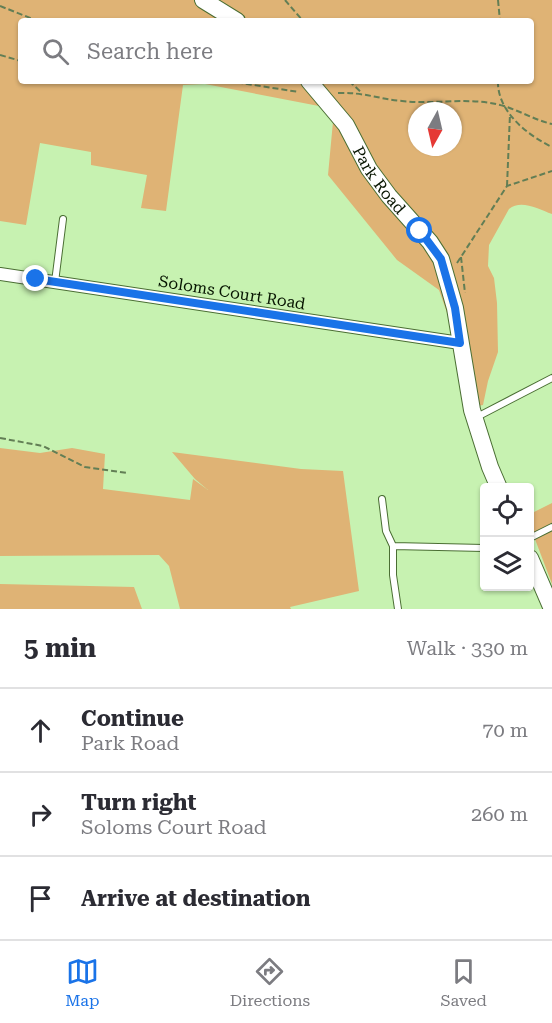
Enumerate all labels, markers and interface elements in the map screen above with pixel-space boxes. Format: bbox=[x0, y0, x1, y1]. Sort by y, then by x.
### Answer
search box bbox=[18, 18, 534, 84]
icon: search bbox=[39, 35, 72, 68]
text: Search here bbox=[87, 39, 213, 64]
north arrow bbox=[408, 102, 462, 156]
street label: Park Road bbox=[349, 143, 409, 218]
route start bbox=[406, 217, 432, 243]
route end bbox=[22, 265, 48, 291]
street label: Soloms Court Road bbox=[157, 271, 307, 313]
map controls bbox=[480, 483, 534, 591]
button: locate bbox=[480, 483, 534, 537]
button: layers bbox=[480, 537, 534, 591]
text: 5 min bbox=[24, 633, 96, 663]
text: Walk · 330 m bbox=[407, 636, 528, 660]
text: Continue bbox=[81, 706, 184, 731]
icon: ahead bbox=[24, 714, 57, 747]
text: 70 m bbox=[482, 718, 528, 742]
text: Park Road bbox=[81, 731, 179, 755]
text: Turn right bbox=[81, 790, 196, 815]
icon: right bbox=[24, 798, 57, 831]
text: 260 m bbox=[471, 802, 528, 826]
text: Soloms Court Road bbox=[81, 815, 267, 839]
icon: arrive bbox=[24, 882, 57, 915]
text: Arrive at destination bbox=[81, 886, 310, 911]
tab: Map bbox=[65, 955, 99, 1010]
tab: Directions bbox=[230, 955, 310, 1010]
tab: Saved bbox=[440, 955, 487, 1010]

